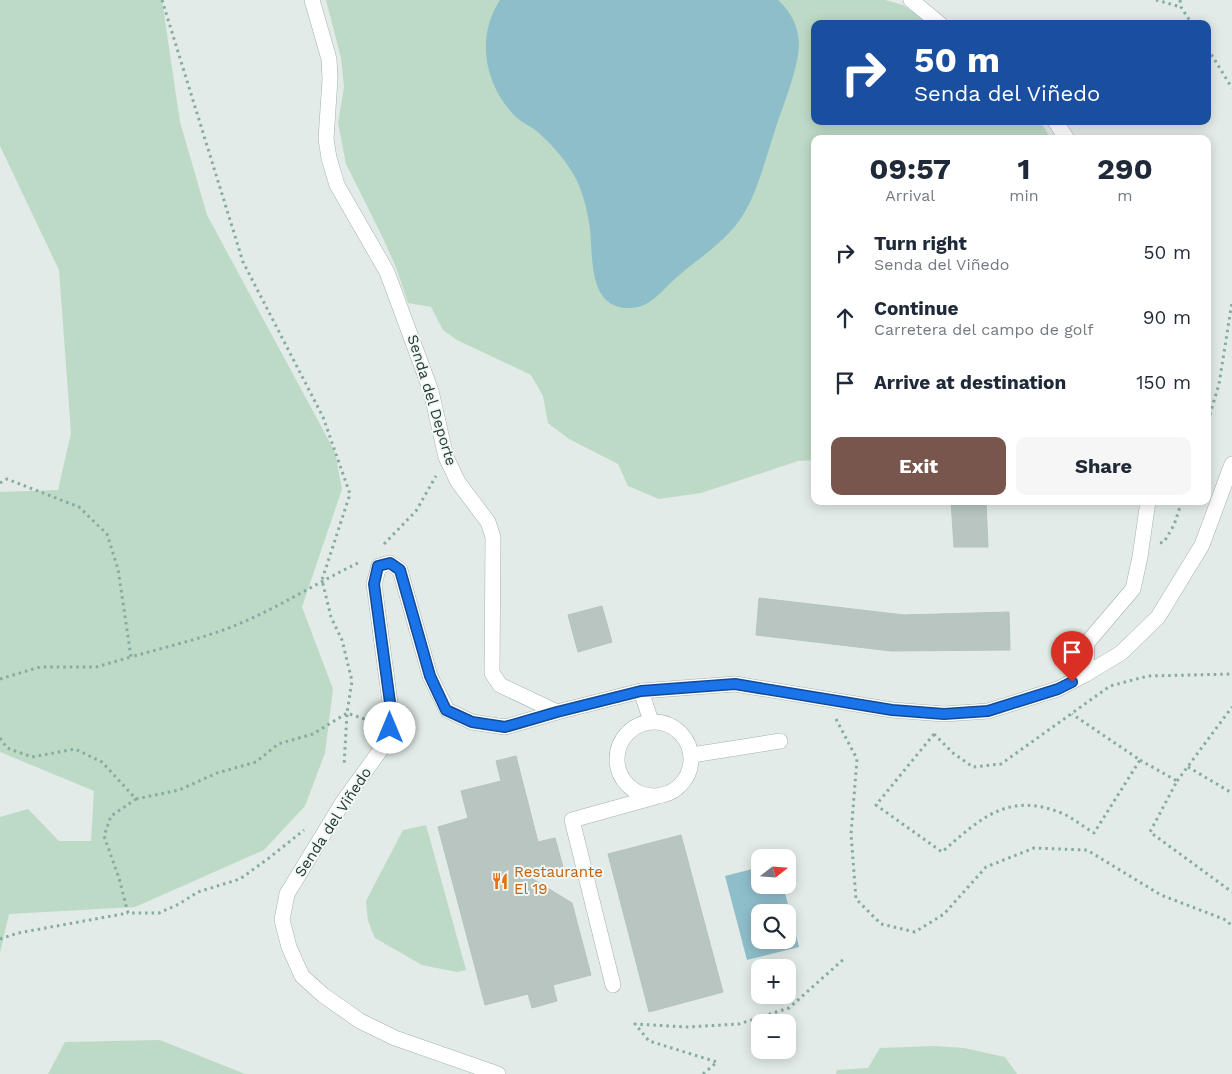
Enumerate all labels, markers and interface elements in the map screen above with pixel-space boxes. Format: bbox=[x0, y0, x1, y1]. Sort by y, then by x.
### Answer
text: 50 m bbox=[914, 39, 1000, 81]
icon: right bbox=[831, 40, 896, 105]
text: Senda del Viñedo bbox=[914, 81, 1100, 106]
text: 09:57 bbox=[869, 151, 951, 186]
text: 1 bbox=[1018, 151, 1030, 186]
text: 290 bbox=[1097, 151, 1153, 186]
text: Arrival bbox=[885, 186, 935, 205]
text: min bbox=[1009, 186, 1039, 205]
text: m bbox=[1117, 186, 1132, 205]
text: Turn right bbox=[874, 232, 967, 255]
icon: right bbox=[831, 239, 859, 267]
text: 50 m bbox=[1144, 241, 1191, 264]
text: Senda del Viñedo bbox=[874, 255, 1009, 274]
text: Continue bbox=[874, 297, 958, 320]
icon: ahead bbox=[831, 304, 859, 332]
text: 90 m bbox=[1143, 306, 1191, 329]
text: Carretera del campo de golf bbox=[874, 320, 1094, 339]
street label: Senda del Deporte bbox=[404, 332, 460, 468]
icon: arrive bbox=[831, 369, 859, 397]
text: Arrive at destination bbox=[874, 371, 1066, 394]
text: 150 m bbox=[1136, 371, 1191, 394]
button: Exit bbox=[831, 437, 1006, 495]
button: Share bbox=[1016, 437, 1191, 495]
pin bbox=[1051, 631, 1093, 682]
icon: arrive bbox=[1058, 638, 1086, 666]
position arrow bbox=[363, 701, 415, 753]
street label: Senda del Viñedo bbox=[291, 764, 375, 880]
north arrow bbox=[751, 849, 796, 894]
map controls bbox=[751, 849, 796, 1059]
place label: Restaurante El 19 bbox=[514, 863, 603, 898]
restaurant icon: Restaurante El 19 bbox=[490, 871, 510, 891]
button: search bbox=[751, 904, 796, 949]
button: + bbox=[751, 959, 796, 1004]
button: − bbox=[751, 1014, 796, 1059]

